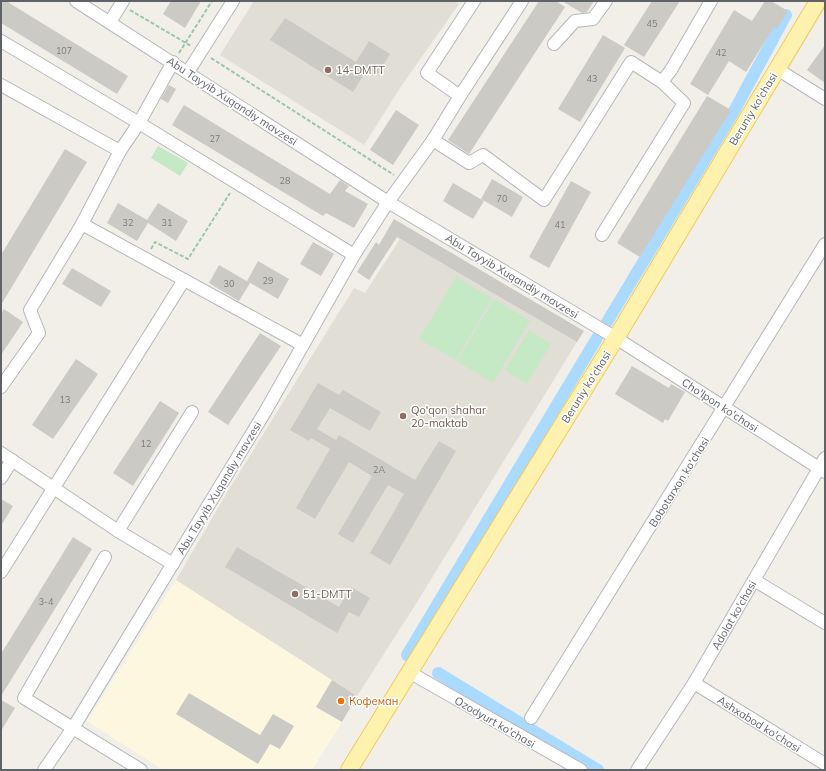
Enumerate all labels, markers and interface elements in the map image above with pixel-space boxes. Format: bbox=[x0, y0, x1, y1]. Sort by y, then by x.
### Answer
house number: 45 bbox=[647, 18, 658, 29]
house number: 107 bbox=[56, 45, 72, 56]
house number: 42 bbox=[716, 47, 726, 58]
street label: Abu Tayyib Xuqandiy mavzesi bbox=[164, 53, 300, 149]
place label: 14-DMTT bbox=[336, 63, 385, 77]
marker: 14-DMTT bbox=[323, 65, 333, 75]
street label: Beruniy ko'chasi bbox=[726, 70, 780, 148]
house number: 43 bbox=[587, 73, 597, 84]
house number: 27 bbox=[210, 133, 220, 144]
house number: 28 bbox=[280, 175, 290, 186]
house number: 70 bbox=[497, 193, 507, 204]
house number: 32 bbox=[123, 217, 133, 228]
house number: 31 bbox=[162, 217, 172, 228]
house number: 41 bbox=[555, 219, 565, 230]
street label: Abu Tayyib Xuqandiy mavzesi bbox=[443, 231, 581, 321]
house number: 29 bbox=[263, 275, 273, 286]
house number: 30 bbox=[224, 278, 234, 289]
street label: Beruniy ko'chasi bbox=[558, 348, 614, 426]
street label: Cho'lpon ko'chasi bbox=[679, 375, 761, 435]
house number: 13 bbox=[60, 394, 70, 405]
place label: Qo'qon shahar 20-maktab bbox=[411, 403, 486, 430]
marker: Qo'qon shahar 20-maktab bbox=[398, 411, 408, 421]
street label: Abu Tayyib Xuqandiy mavzesi bbox=[174, 419, 264, 557]
street label: Bobotarxon ko'chasi bbox=[646, 435, 712, 529]
house number: 12 bbox=[141, 438, 151, 449]
house number: 2A bbox=[373, 464, 385, 475]
street label: Adolat ko'chasi bbox=[709, 578, 759, 652]
place label: 51-DMTT bbox=[303, 587, 352, 601]
marker: 51-DMTT bbox=[290, 589, 300, 599]
house number: 3-4 bbox=[39, 596, 54, 607]
street label: Ozodyurt ko'chasi bbox=[452, 693, 538, 751]
street label: Ashxabod ko'chasi bbox=[715, 693, 803, 755]
place label: Кофеман bbox=[349, 694, 398, 708]
marker: Кофеман bbox=[336, 696, 346, 706]

